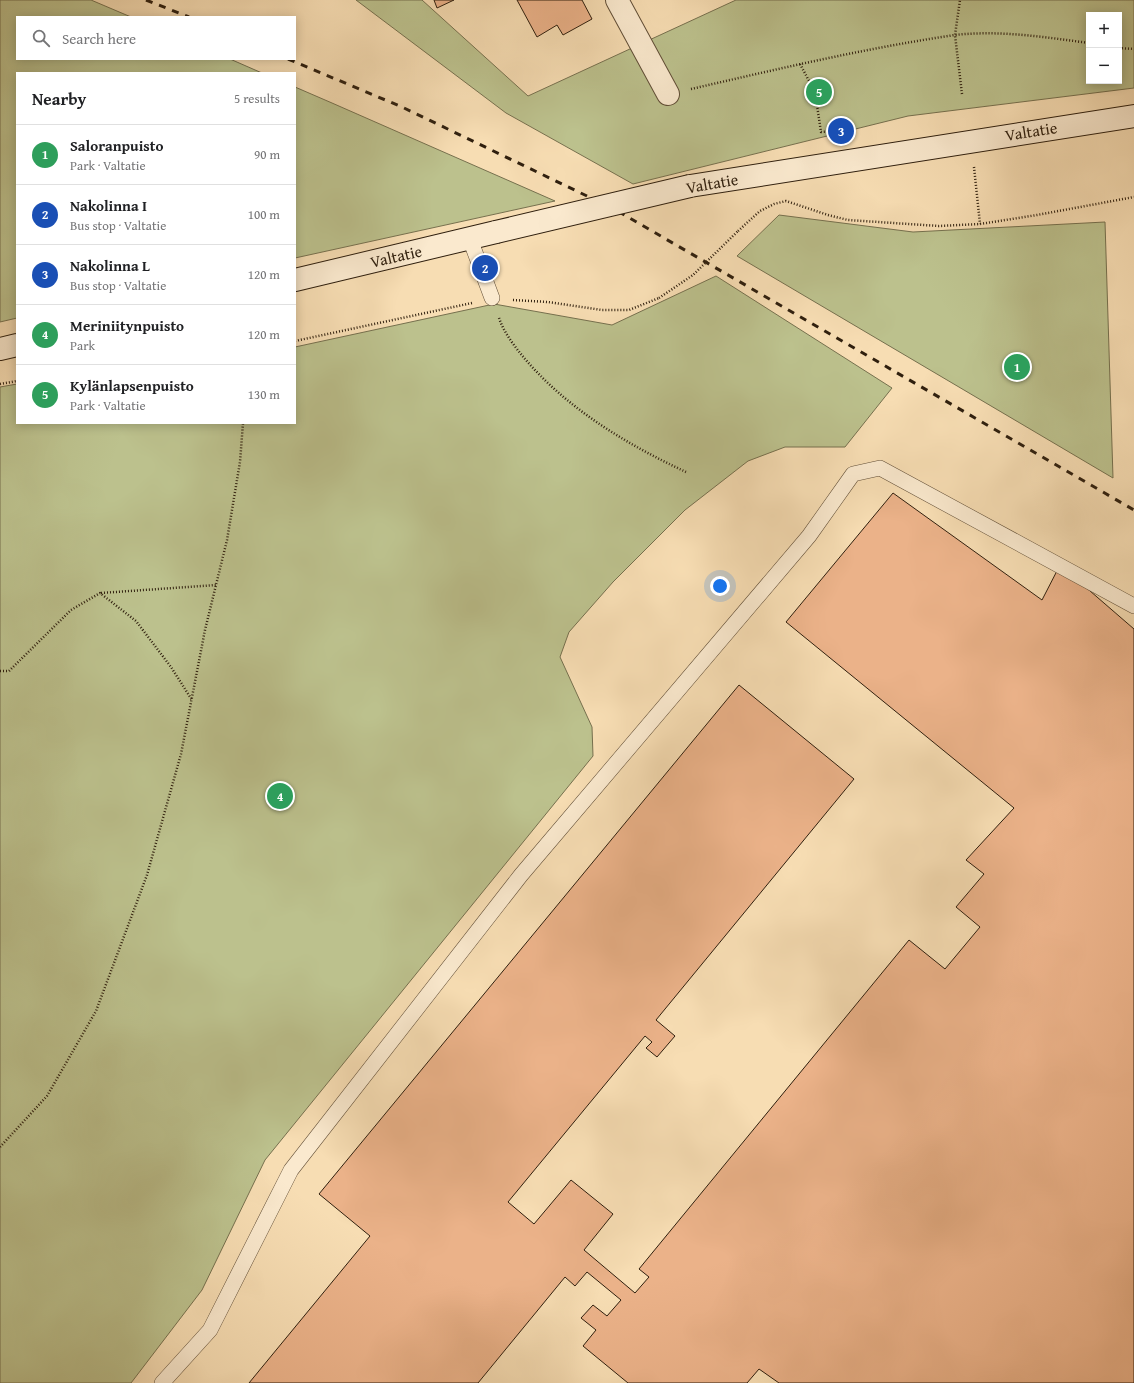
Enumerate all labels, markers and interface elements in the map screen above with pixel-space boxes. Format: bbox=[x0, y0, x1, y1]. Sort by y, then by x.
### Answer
map controls bbox=[1086, 12, 1122, 84]
button: + bbox=[1086, 12, 1122, 48]
search box bbox=[16, 16, 296, 60]
icon: search bbox=[30, 27, 52, 49]
text: Search here bbox=[62, 28, 136, 49]
button: − bbox=[1086, 48, 1122, 84]
pin: 5 bbox=[806, 77, 832, 107]
text: Nearby bbox=[32, 86, 86, 111]
text: 5 results bbox=[234, 89, 280, 108]
street label: Valtatie bbox=[1003, 115, 1059, 147]
pin: 3 bbox=[828, 116, 854, 146]
text: Saloranpuisto bbox=[70, 135, 163, 156]
text: 1 bbox=[42, 145, 48, 164]
text: 90 m bbox=[254, 145, 280, 164]
text: Park · Valtatie bbox=[70, 156, 146, 175]
street label: Valtatie bbox=[684, 167, 740, 199]
text: Nakolinna I bbox=[70, 195, 147, 216]
text: 2 bbox=[42, 205, 48, 224]
text: 100 m bbox=[248, 205, 280, 224]
text: Bus stop · Valtatie bbox=[70, 216, 166, 235]
street label: Valtatie bbox=[368, 238, 424, 274]
pin: 2 bbox=[472, 253, 498, 283]
text: Nakolinna L bbox=[70, 255, 150, 276]
text: 3 bbox=[42, 265, 48, 284]
text: 120 m bbox=[248, 265, 280, 284]
text: Bus stop · Valtatie bbox=[70, 276, 166, 295]
text: Meriniitynpuisto bbox=[70, 315, 184, 336]
text: 4 bbox=[42, 325, 48, 344]
text: 120 m bbox=[248, 325, 280, 344]
text: Park bbox=[70, 336, 95, 355]
pin: 1 bbox=[1004, 352, 1030, 382]
text: Kylänlapsenpuisto bbox=[70, 375, 194, 396]
text: 5 bbox=[42, 385, 48, 404]
text: 130 m bbox=[248, 385, 280, 404]
text: Park · Valtatie bbox=[70, 396, 146, 415]
your location bbox=[710, 576, 730, 596]
pin: 4 bbox=[267, 781, 293, 811]

